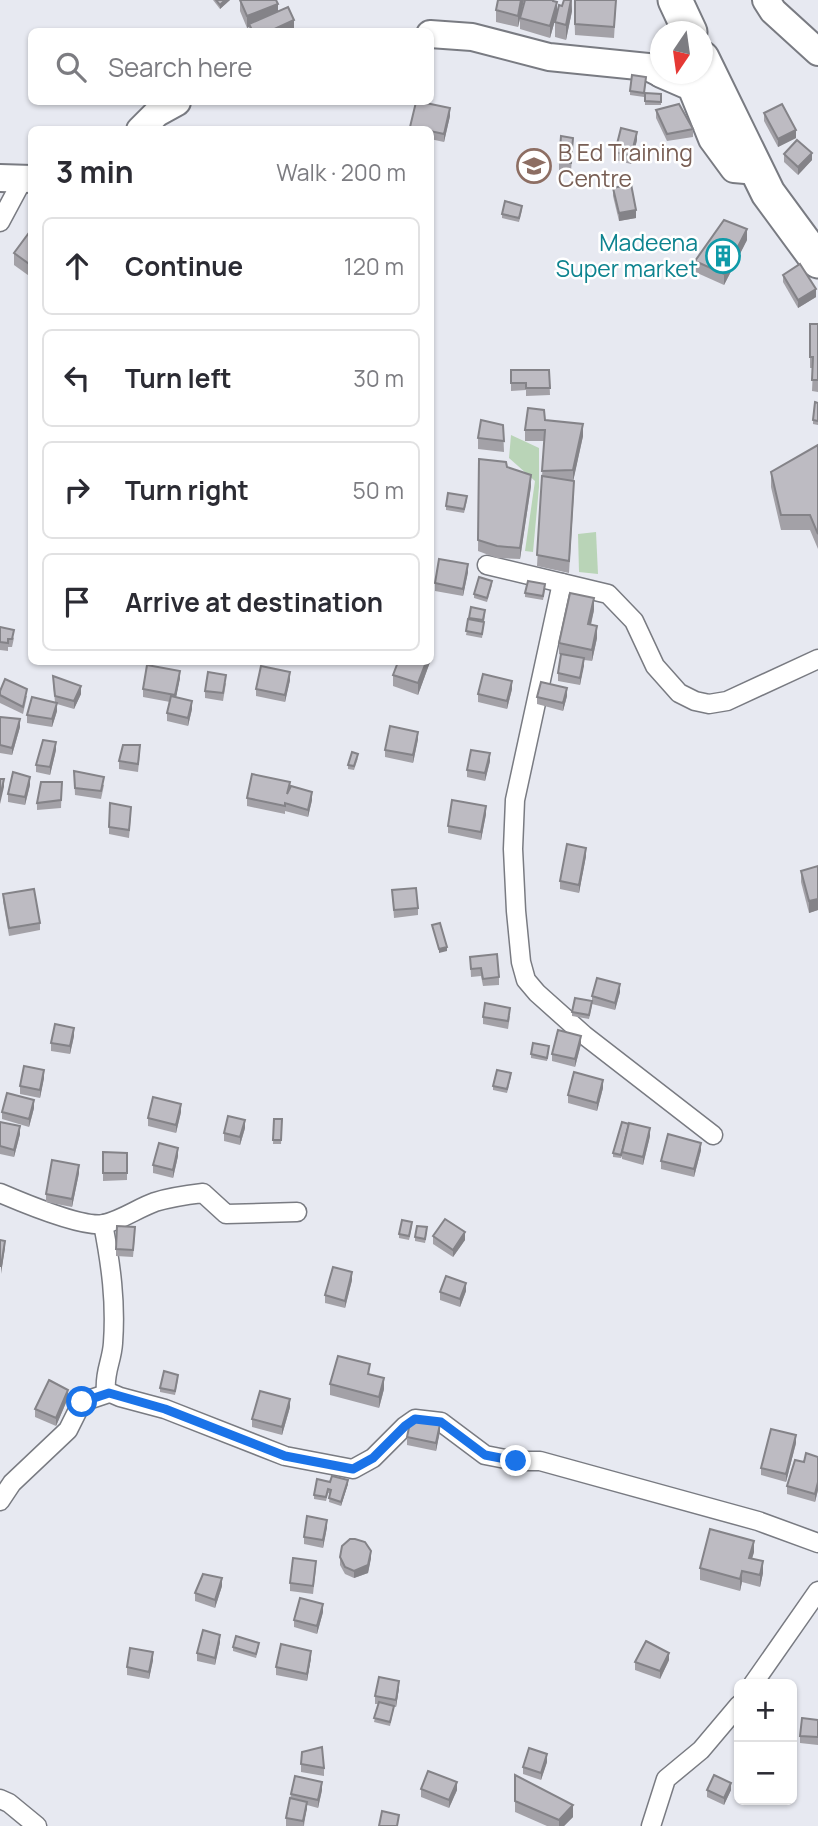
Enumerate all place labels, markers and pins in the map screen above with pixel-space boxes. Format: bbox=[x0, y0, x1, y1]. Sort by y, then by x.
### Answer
place label: B Ed Training Centre bbox=[558, 136, 693, 194]
school or university icon: B Ed Training Centre bbox=[515, 147, 553, 185]
place label: Madeena Super market bbox=[556, 226, 698, 284]
building icon: Madeena Super market bbox=[704, 237, 742, 275]

